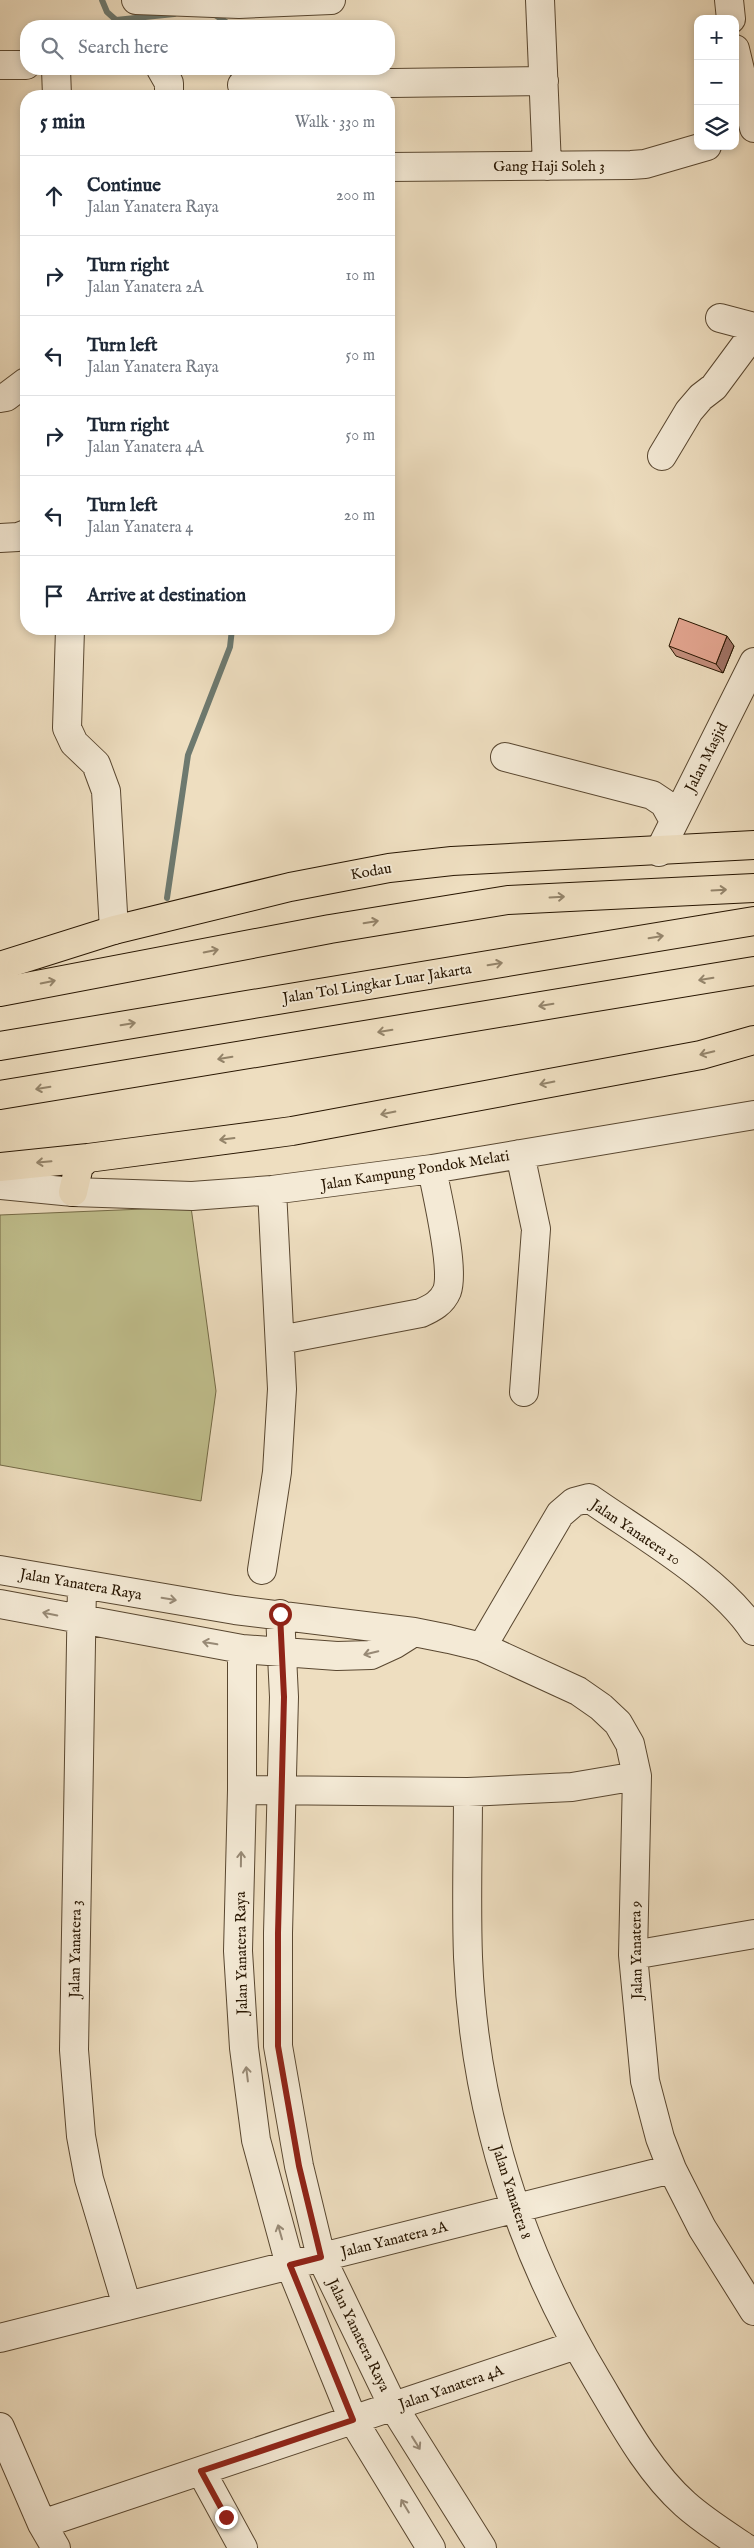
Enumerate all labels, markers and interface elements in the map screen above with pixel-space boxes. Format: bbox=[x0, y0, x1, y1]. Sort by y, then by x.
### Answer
map controls bbox=[694, 15, 739, 150]
button: + bbox=[694, 15, 739, 60]
search box bbox=[20, 20, 395, 75]
icon: search bbox=[38, 34, 66, 62]
text: Search here bbox=[78, 36, 169, 60]
button: − bbox=[694, 60, 739, 105]
button: layers bbox=[694, 105, 739, 150]
text: 5 min bbox=[40, 109, 85, 136]
text: Walk · 330 m bbox=[295, 113, 375, 133]
street label: Gang Haji Soleh 3 bbox=[493, 157, 605, 176]
text: Continue bbox=[87, 174, 161, 198]
icon: ahead bbox=[40, 182, 68, 210]
text: 200 m bbox=[336, 186, 375, 206]
text: Jalan Yanatera Raya bbox=[87, 198, 219, 218]
text: Turn right bbox=[87, 254, 169, 278]
icon: right bbox=[40, 262, 68, 290]
text: 10 m bbox=[345, 266, 375, 286]
text: Jalan Yanatera 2A bbox=[87, 278, 204, 298]
text: Turn left bbox=[87, 334, 158, 358]
icon: left bbox=[40, 342, 68, 370]
text: 50 m bbox=[346, 346, 375, 366]
text: Jalan Yanatera Raya bbox=[87, 358, 219, 378]
text: Turn right bbox=[87, 414, 169, 438]
icon: right bbox=[40, 422, 68, 450]
text: 50 m bbox=[346, 426, 375, 446]
text: Jalan Yanatera 4A bbox=[87, 438, 204, 458]
text: Turn left bbox=[87, 494, 158, 518]
icon: left bbox=[40, 502, 68, 530]
text: 20 m bbox=[344, 506, 375, 526]
text: Jalan Yanatera 4 bbox=[87, 518, 193, 538]
icon: arrive bbox=[40, 582, 68, 610]
text: Arrive at destination bbox=[87, 584, 246, 608]
street label: Jalan Masjid bbox=[680, 718, 732, 797]
street label: Kodau bbox=[349, 859, 393, 884]
one-way arrow bbox=[711, 885, 727, 895]
one-way arrow bbox=[549, 893, 565, 902]
one-way arrow bbox=[362, 917, 378, 927]
one-way arrow bbox=[647, 932, 663, 942]
one-way arrow bbox=[202, 945, 218, 955]
one-way arrow bbox=[487, 958, 503, 968]
street label: Jalan Tol Lingkar Luar Jakarta bbox=[279, 959, 473, 1008]
one-way arrow bbox=[698, 974, 714, 984]
one-way arrow bbox=[39, 977, 55, 987]
one-way arrow bbox=[538, 1000, 554, 1010]
one-way arrow bbox=[120, 1019, 136, 1029]
one-way arrow bbox=[378, 1027, 394, 1037]
one-way arrow bbox=[699, 1049, 715, 1058]
one-way arrow bbox=[217, 1053, 233, 1063]
one-way arrow bbox=[540, 1079, 556, 1089]
one-way arrow bbox=[36, 1083, 52, 1093]
one-way arrow bbox=[380, 1109, 396, 1118]
one-way arrow bbox=[220, 1135, 236, 1145]
street label: Jalan Kampung Pondok Melati bbox=[318, 1146, 511, 1195]
one-way arrow bbox=[36, 1158, 52, 1167]
street label: Jalan Yanatera 10 bbox=[585, 1494, 685, 1570]
street label: Jalan Yanatera Raya bbox=[16, 1564, 144, 1605]
one-way arrow bbox=[160, 1594, 176, 1604]
route start bbox=[269, 1603, 292, 1626]
one-way arrow bbox=[42, 1608, 58, 1618]
one-way arrow bbox=[202, 1637, 218, 1647]
one-way arrow bbox=[363, 1649, 379, 1658]
one-way arrow bbox=[236, 1851, 245, 1867]
street label: Jalan Yanatera Raya bbox=[231, 1891, 252, 2017]
street label: Jalan Yanatera 3 bbox=[65, 1900, 86, 2000]
street label: Jalan Yanatera 9 bbox=[626, 1901, 647, 2001]
one-way arrow bbox=[242, 2066, 252, 2082]
street label: Jalan Yanatera 8 bbox=[487, 2141, 536, 2242]
street label: Jalan Yanatera 2A bbox=[337, 2217, 450, 2262]
one-way arrow bbox=[275, 2225, 285, 2241]
street label: Jalan Yanatera Raya bbox=[322, 2274, 394, 2395]
street label: Jalan Yanatera 4A bbox=[394, 2360, 507, 2415]
one-way arrow bbox=[412, 2436, 422, 2450]
one-way arrow bbox=[400, 2500, 410, 2514]
route end bbox=[215, 2506, 238, 2529]

